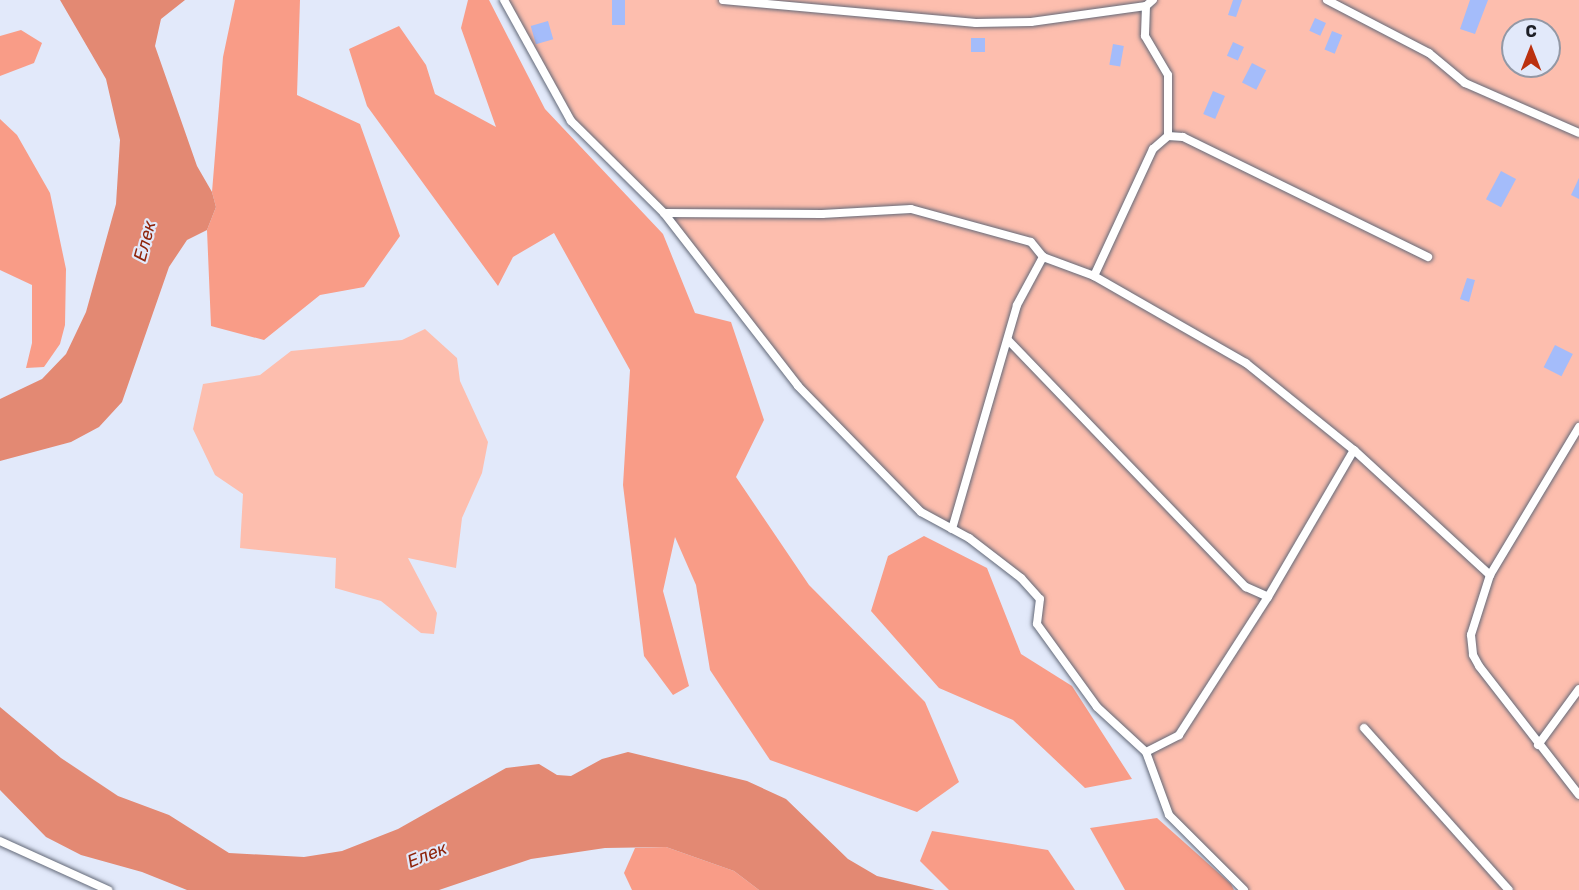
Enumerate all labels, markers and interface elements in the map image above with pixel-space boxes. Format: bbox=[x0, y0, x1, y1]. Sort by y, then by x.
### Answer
north arrow bbox=[1501, 18, 1561, 78]
text: С bbox=[1525, 22, 1537, 41]
water label: Елек bbox=[129, 218, 161, 264]
water label: Елек bbox=[404, 837, 450, 873]

